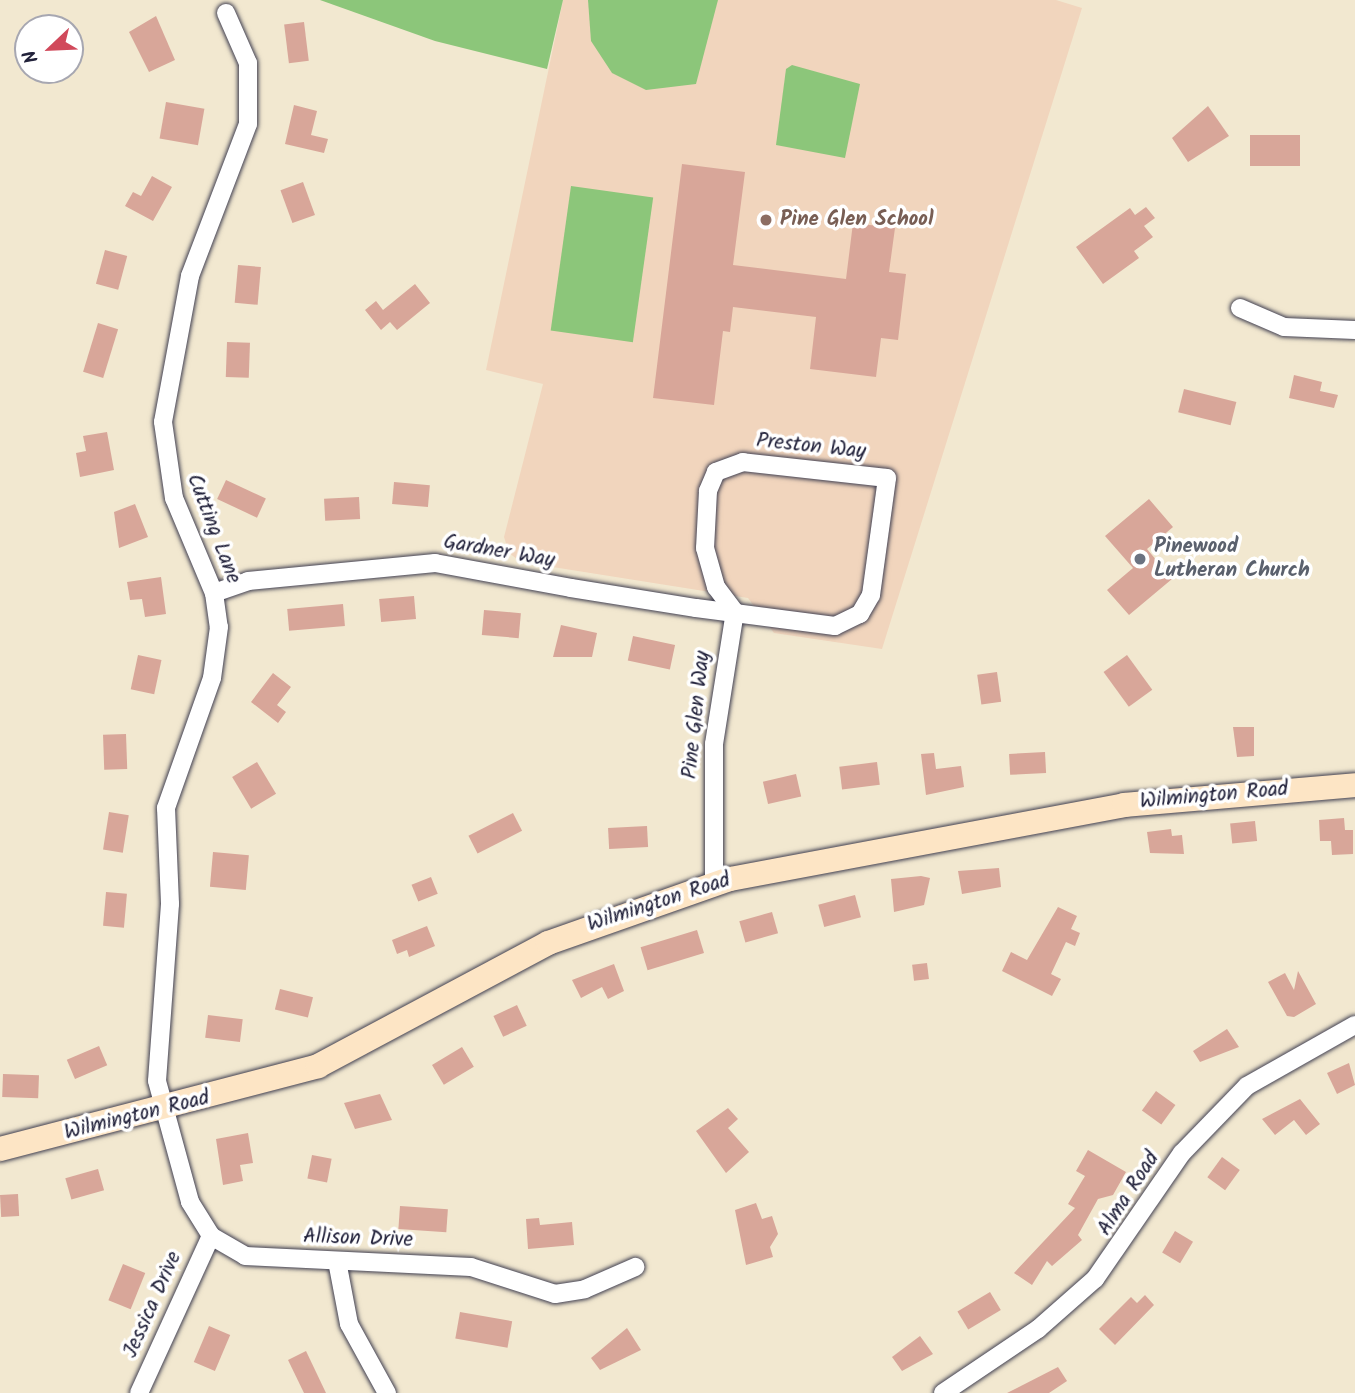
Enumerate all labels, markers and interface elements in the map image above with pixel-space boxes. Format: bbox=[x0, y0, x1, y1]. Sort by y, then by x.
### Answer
north arrow bbox=[14, 14, 84, 84]
text: N bbox=[15, 45, 48, 68]
place label: Pine Glen School bbox=[780, 207, 933, 233]
marker: Pine Glen School bbox=[758, 212, 774, 228]
street label: Preston Way bbox=[755, 429, 867, 465]
street label: Cutting Lane bbox=[181, 471, 245, 587]
street label: Gardner Way bbox=[442, 530, 556, 574]
place label: Pinewood Lutheran Church bbox=[1154, 534, 1310, 584]
marker: Pinewood Lutheran Church bbox=[1132, 551, 1148, 567]
street label: Pine Glen Way bbox=[678, 650, 716, 780]
street label: Wilmington Road bbox=[1139, 777, 1289, 815]
street label: Wilmington Road bbox=[584, 868, 734, 938]
street label: Wilmington Road bbox=[62, 1086, 212, 1146]
street label: Alma Road bbox=[1093, 1147, 1165, 1241]
street label: Allison Drive bbox=[303, 1224, 413, 1254]
street label: Jessica Drive bbox=[118, 1248, 188, 1362]

